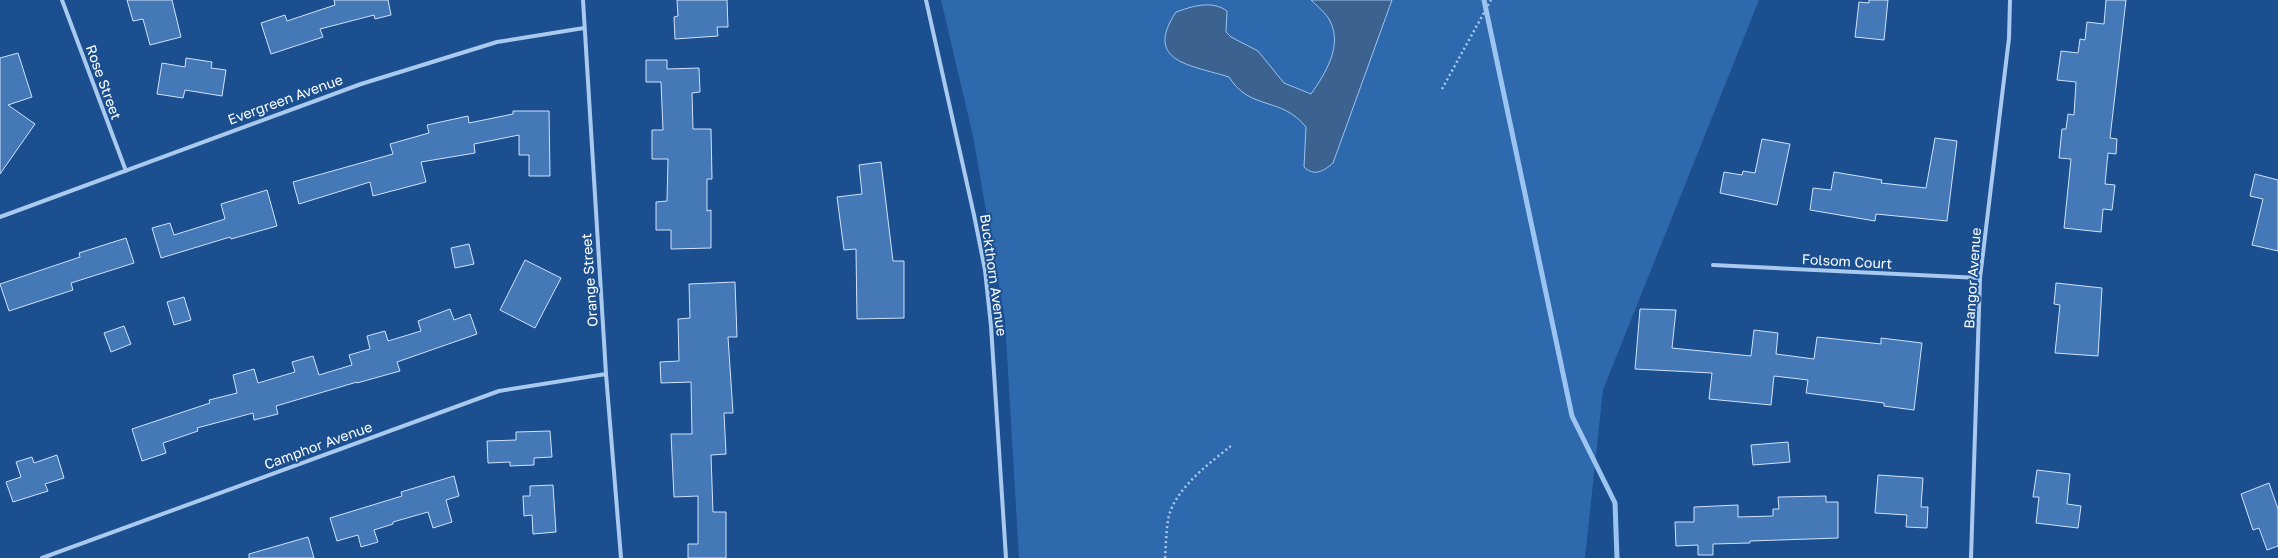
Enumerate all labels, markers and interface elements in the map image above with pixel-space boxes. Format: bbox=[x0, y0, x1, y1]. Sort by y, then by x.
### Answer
street label: Rose Street bbox=[83, 42, 125, 122]
street label: Evergreen Avenue bbox=[225, 70, 345, 128]
street label: Buckthorn Avenue bbox=[977, 213, 1011, 337]
street label: Bangor Avenue bbox=[1960, 227, 1984, 329]
street label: Orange Street bbox=[577, 233, 601, 327]
street label: Folsom Court bbox=[1801, 250, 1893, 272]
street label: Camphor Avenue bbox=[262, 418, 374, 472]

